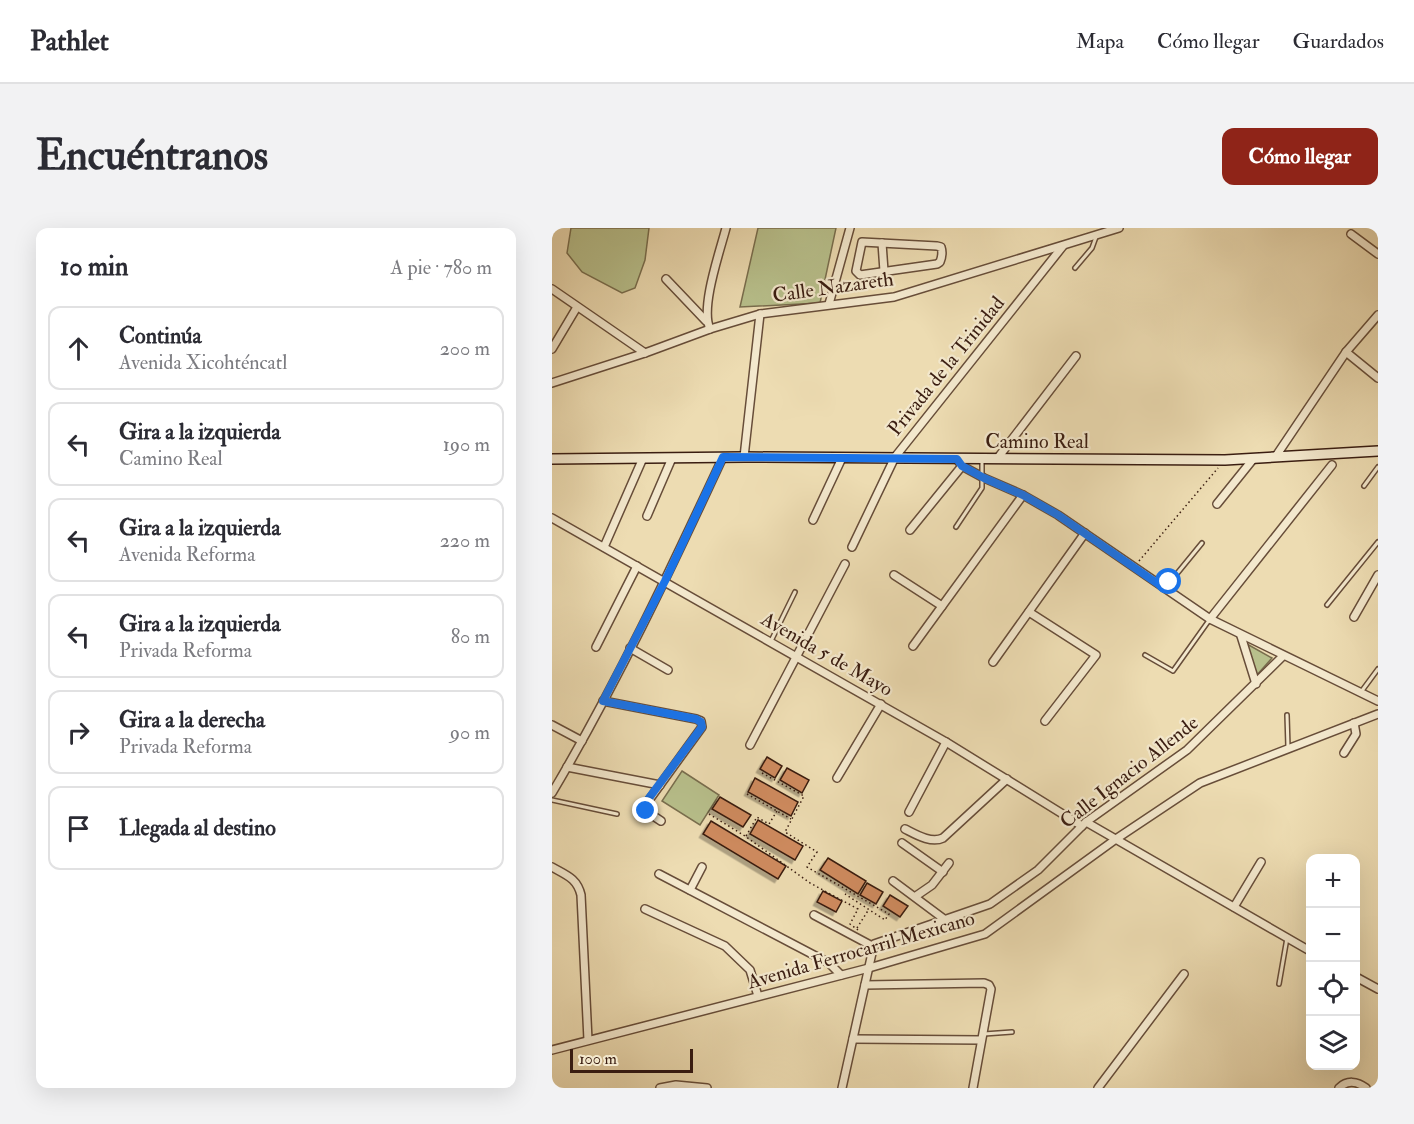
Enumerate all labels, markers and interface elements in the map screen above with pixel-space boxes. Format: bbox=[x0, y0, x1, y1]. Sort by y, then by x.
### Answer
text: Pathlet bbox=[30, 24, 109, 59]
text: Mapa bbox=[1076, 28, 1124, 55]
text: Cómo llegar bbox=[1157, 28, 1260, 55]
text: Guardados bbox=[1293, 28, 1384, 55]
button: Cómo llegar bbox=[1222, 128, 1378, 185]
text: Encuéntranos bbox=[36, 130, 268, 182]
text: 10 min bbox=[60, 251, 128, 283]
text: A pie · 780 m bbox=[391, 255, 492, 280]
street label: Calle Nazareth bbox=[771, 266, 896, 308]
street label: Privada de la Trinidad bbox=[882, 291, 1010, 441]
text: Continúa bbox=[119, 322, 202, 350]
icon: ahead bbox=[62, 332, 95, 365]
text: 200 m bbox=[440, 336, 490, 361]
text: Avenida Xicohténcatl bbox=[119, 350, 287, 375]
text: Gira a la izquierda bbox=[119, 418, 280, 446]
icon: left bbox=[62, 428, 95, 461]
street label: Camino Real bbox=[985, 429, 1089, 454]
text: 190 m bbox=[443, 432, 490, 457]
text: Camino Real bbox=[119, 446, 223, 471]
text: Gira a la izquierda bbox=[119, 514, 280, 542]
icon: left bbox=[62, 524, 95, 557]
text: 220 m bbox=[440, 528, 490, 553]
text: Avenida Reforma bbox=[119, 542, 256, 567]
route start bbox=[1155, 568, 1181, 594]
street label: Avenida 5 de Mayo bbox=[756, 606, 897, 702]
text: Gira a la izquierda bbox=[119, 610, 280, 638]
icon: left bbox=[62, 620, 95, 653]
text: 80 m bbox=[451, 624, 490, 649]
text: Privada Reforma bbox=[119, 638, 252, 663]
text: Gira a la derecha bbox=[119, 706, 265, 734]
street label: Calle Ignacio Allende bbox=[1055, 710, 1203, 834]
icon: right bbox=[62, 716, 95, 749]
text: 90 m bbox=[450, 720, 490, 745]
text: Privada Reforma bbox=[119, 734, 252, 759]
route end bbox=[632, 797, 658, 823]
icon: arrive bbox=[62, 812, 95, 845]
text: Llegada al destino bbox=[119, 814, 276, 842]
map controls bbox=[1306, 854, 1360, 1070]
button: + bbox=[1306, 854, 1360, 908]
street label: Avenida Ferrocarril Mexicano bbox=[744, 906, 977, 995]
button: − bbox=[1306, 908, 1360, 962]
button: locate bbox=[1306, 962, 1360, 1016]
button: layers bbox=[1306, 1016, 1360, 1070]
scale bar bbox=[570, 1046, 693, 1074]
text: 100 m bbox=[579, 1049, 617, 1069]

